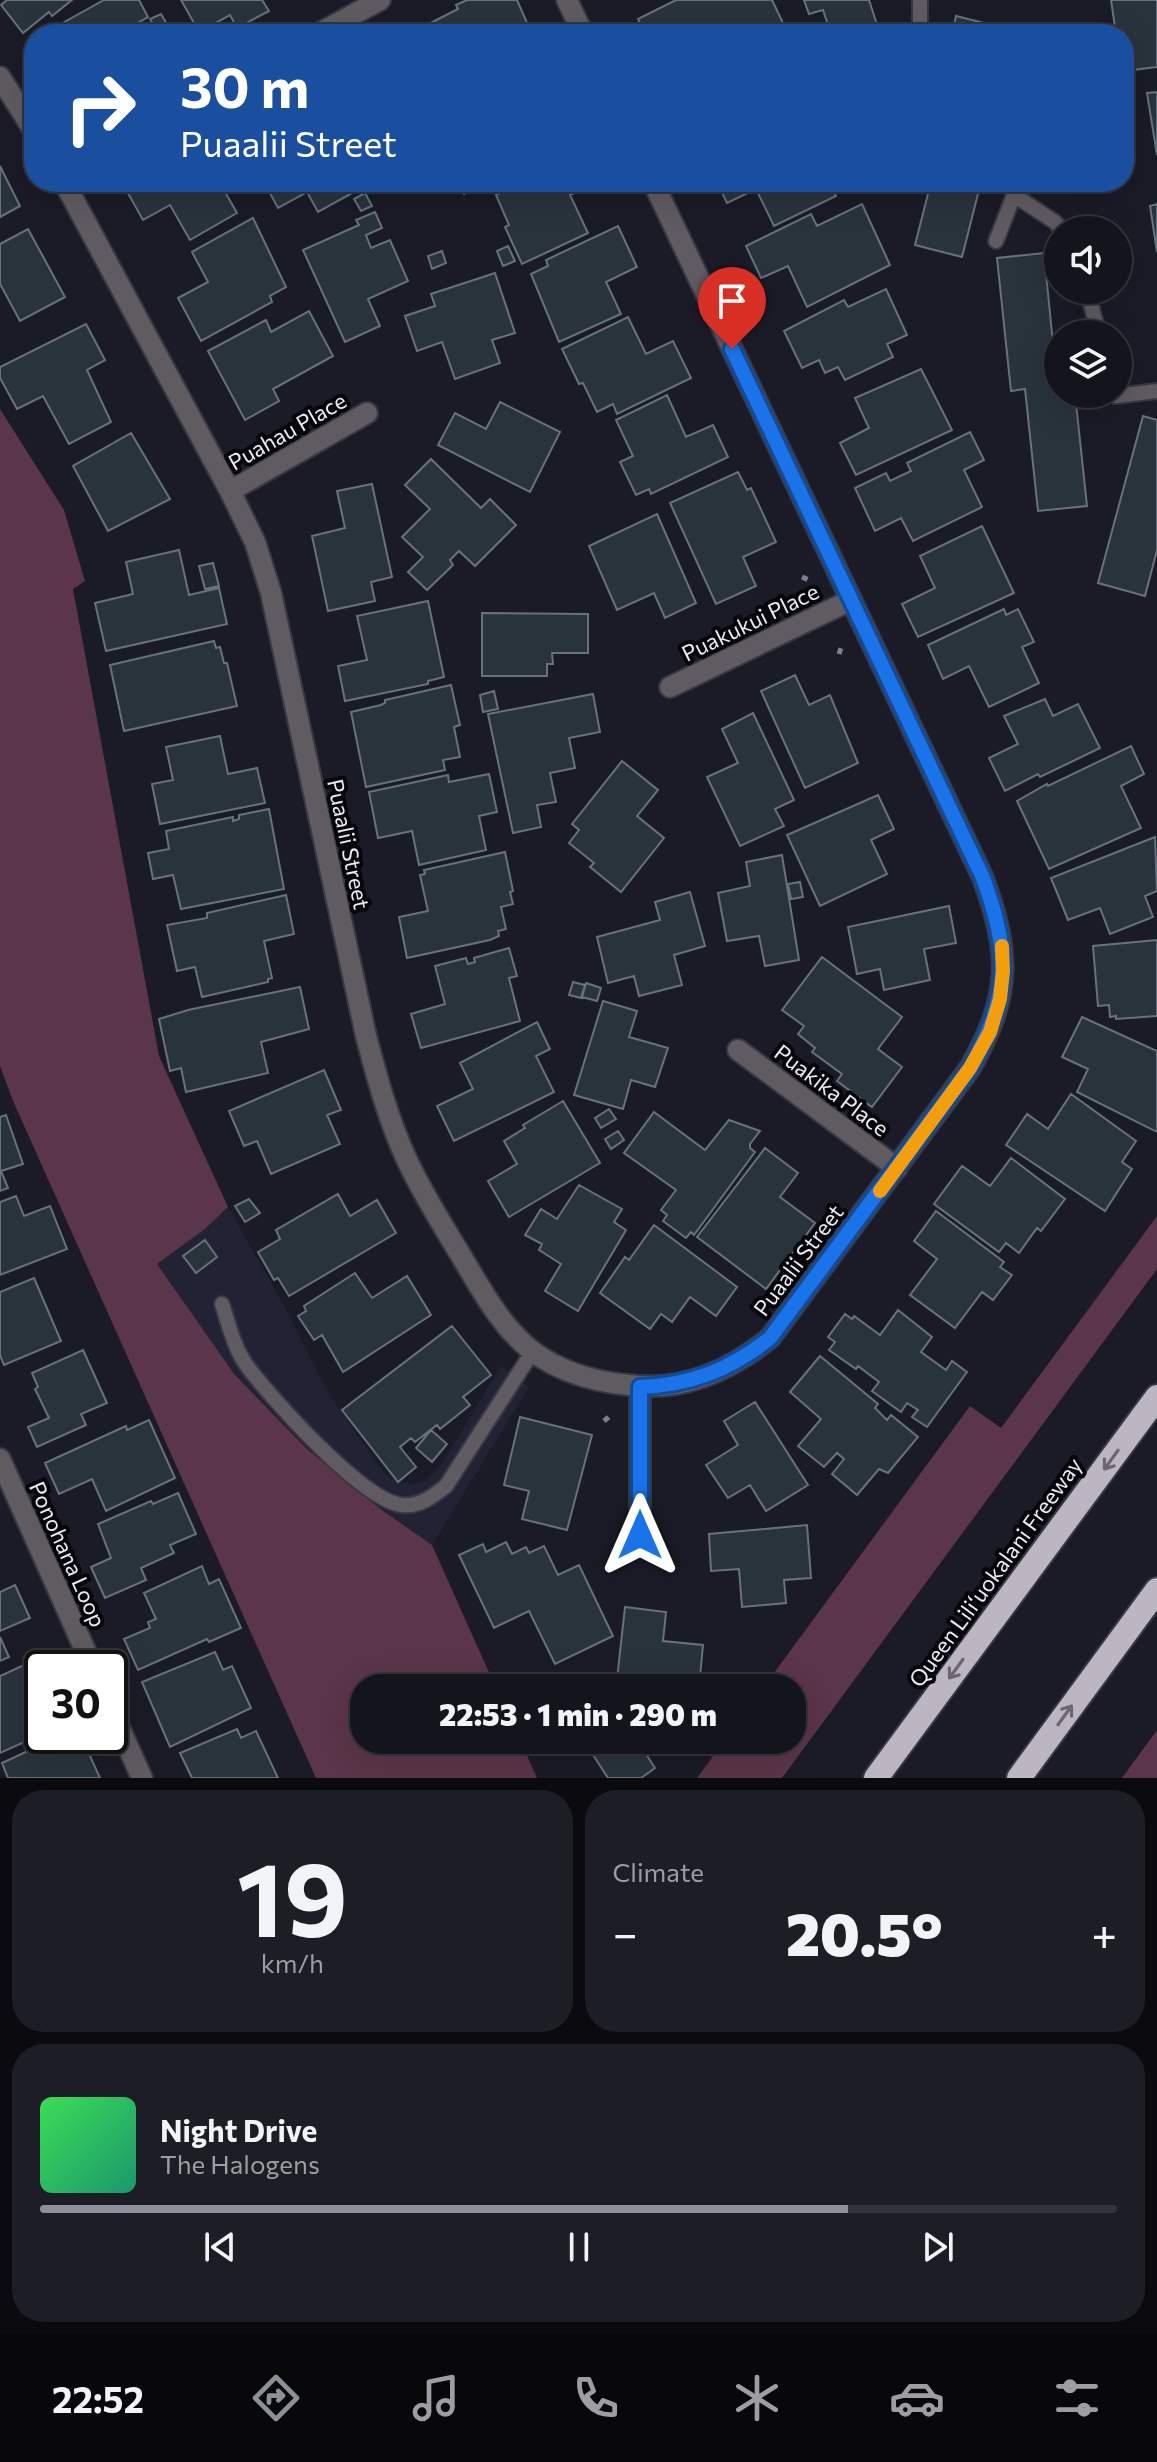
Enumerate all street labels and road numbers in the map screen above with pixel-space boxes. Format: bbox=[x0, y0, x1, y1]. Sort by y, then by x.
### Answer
street label: Puahau Place bbox=[223, 386, 351, 476]
street label: Puakukui Place bbox=[677, 577, 823, 667]
street label: Puaalii Street bbox=[322, 776, 376, 912]
street label: Puakika Place bbox=[769, 1038, 895, 1142]
street label: Puaalii Street bbox=[747, 1199, 849, 1321]
street label: Queen Liliʻuokalani Freeway bbox=[903, 1452, 1087, 1692]
street label: Ponohana Loop bbox=[24, 1477, 112, 1631]

